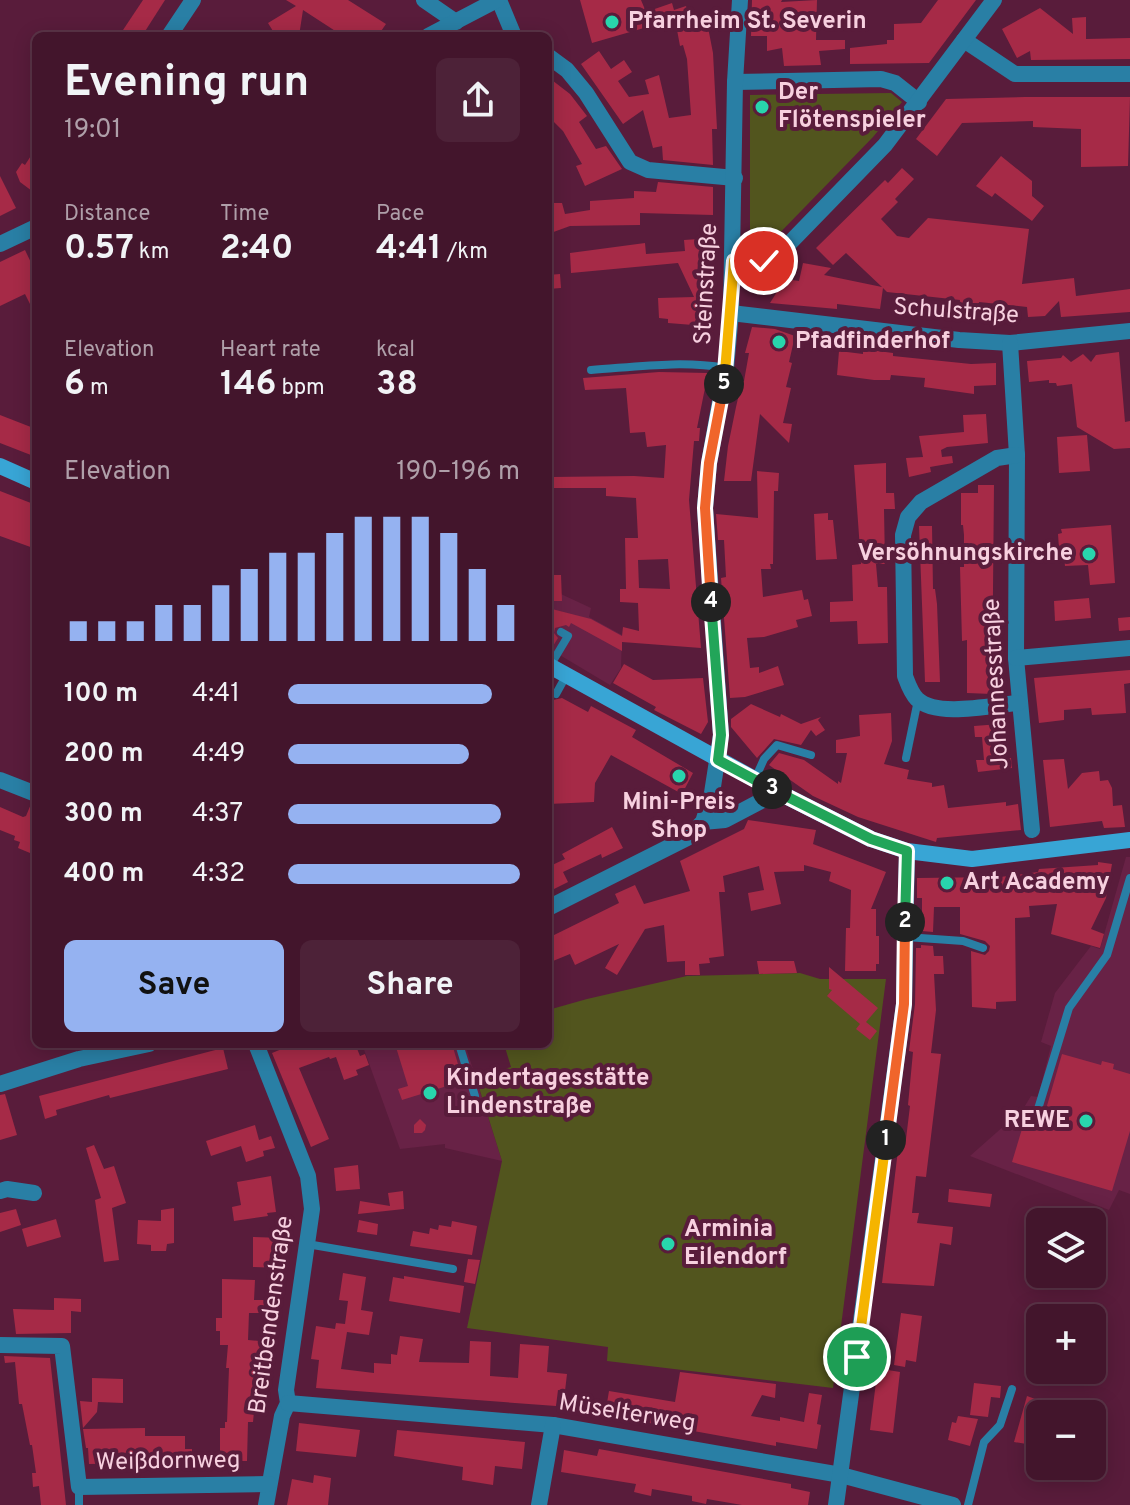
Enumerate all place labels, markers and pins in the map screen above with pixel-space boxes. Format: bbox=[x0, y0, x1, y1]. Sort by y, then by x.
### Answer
place label: Pfarrheim St. Severin bbox=[628, 7, 867, 37]
marker: Pfarrheim St. Severin bbox=[603, 13, 621, 31]
place label: Der Flötenspieler bbox=[778, 78, 926, 136]
marker: Der Flötenspieler bbox=[753, 98, 771, 116]
pin bbox=[730, 227, 798, 295]
place label: Pfadfinderhof bbox=[795, 327, 950, 357]
marker: Pfadfinderhof bbox=[770, 333, 788, 351]
pin: 5 bbox=[704, 364, 744, 404]
place label: Versöhnungskirche bbox=[857, 539, 1073, 569]
marker: Versöhnungskirche bbox=[1080, 545, 1098, 563]
pin: 4 bbox=[691, 582, 731, 622]
marker: Mini-Preis Shop bbox=[670, 767, 688, 785]
pin: 3 bbox=[752, 769, 792, 809]
place label: Mini-Preis Shop bbox=[622, 788, 736, 846]
place label: Art Academy bbox=[963, 868, 1110, 898]
marker: Art Academy bbox=[938, 874, 956, 892]
pin: 2 bbox=[885, 902, 925, 942]
place label: Kindertagesstätte Lindenstraße bbox=[446, 1064, 649, 1122]
marker: Kindertagesstätte Lindenstraße bbox=[421, 1084, 439, 1102]
place label: REWE bbox=[1004, 1106, 1070, 1136]
marker: REWE bbox=[1077, 1112, 1095, 1130]
pin: 1 bbox=[866, 1120, 906, 1160]
place label: Arminia Eilendorf bbox=[684, 1215, 787, 1273]
marker: Arminia Eilendorf bbox=[659, 1235, 677, 1253]
pin bbox=[823, 1323, 891, 1391]

